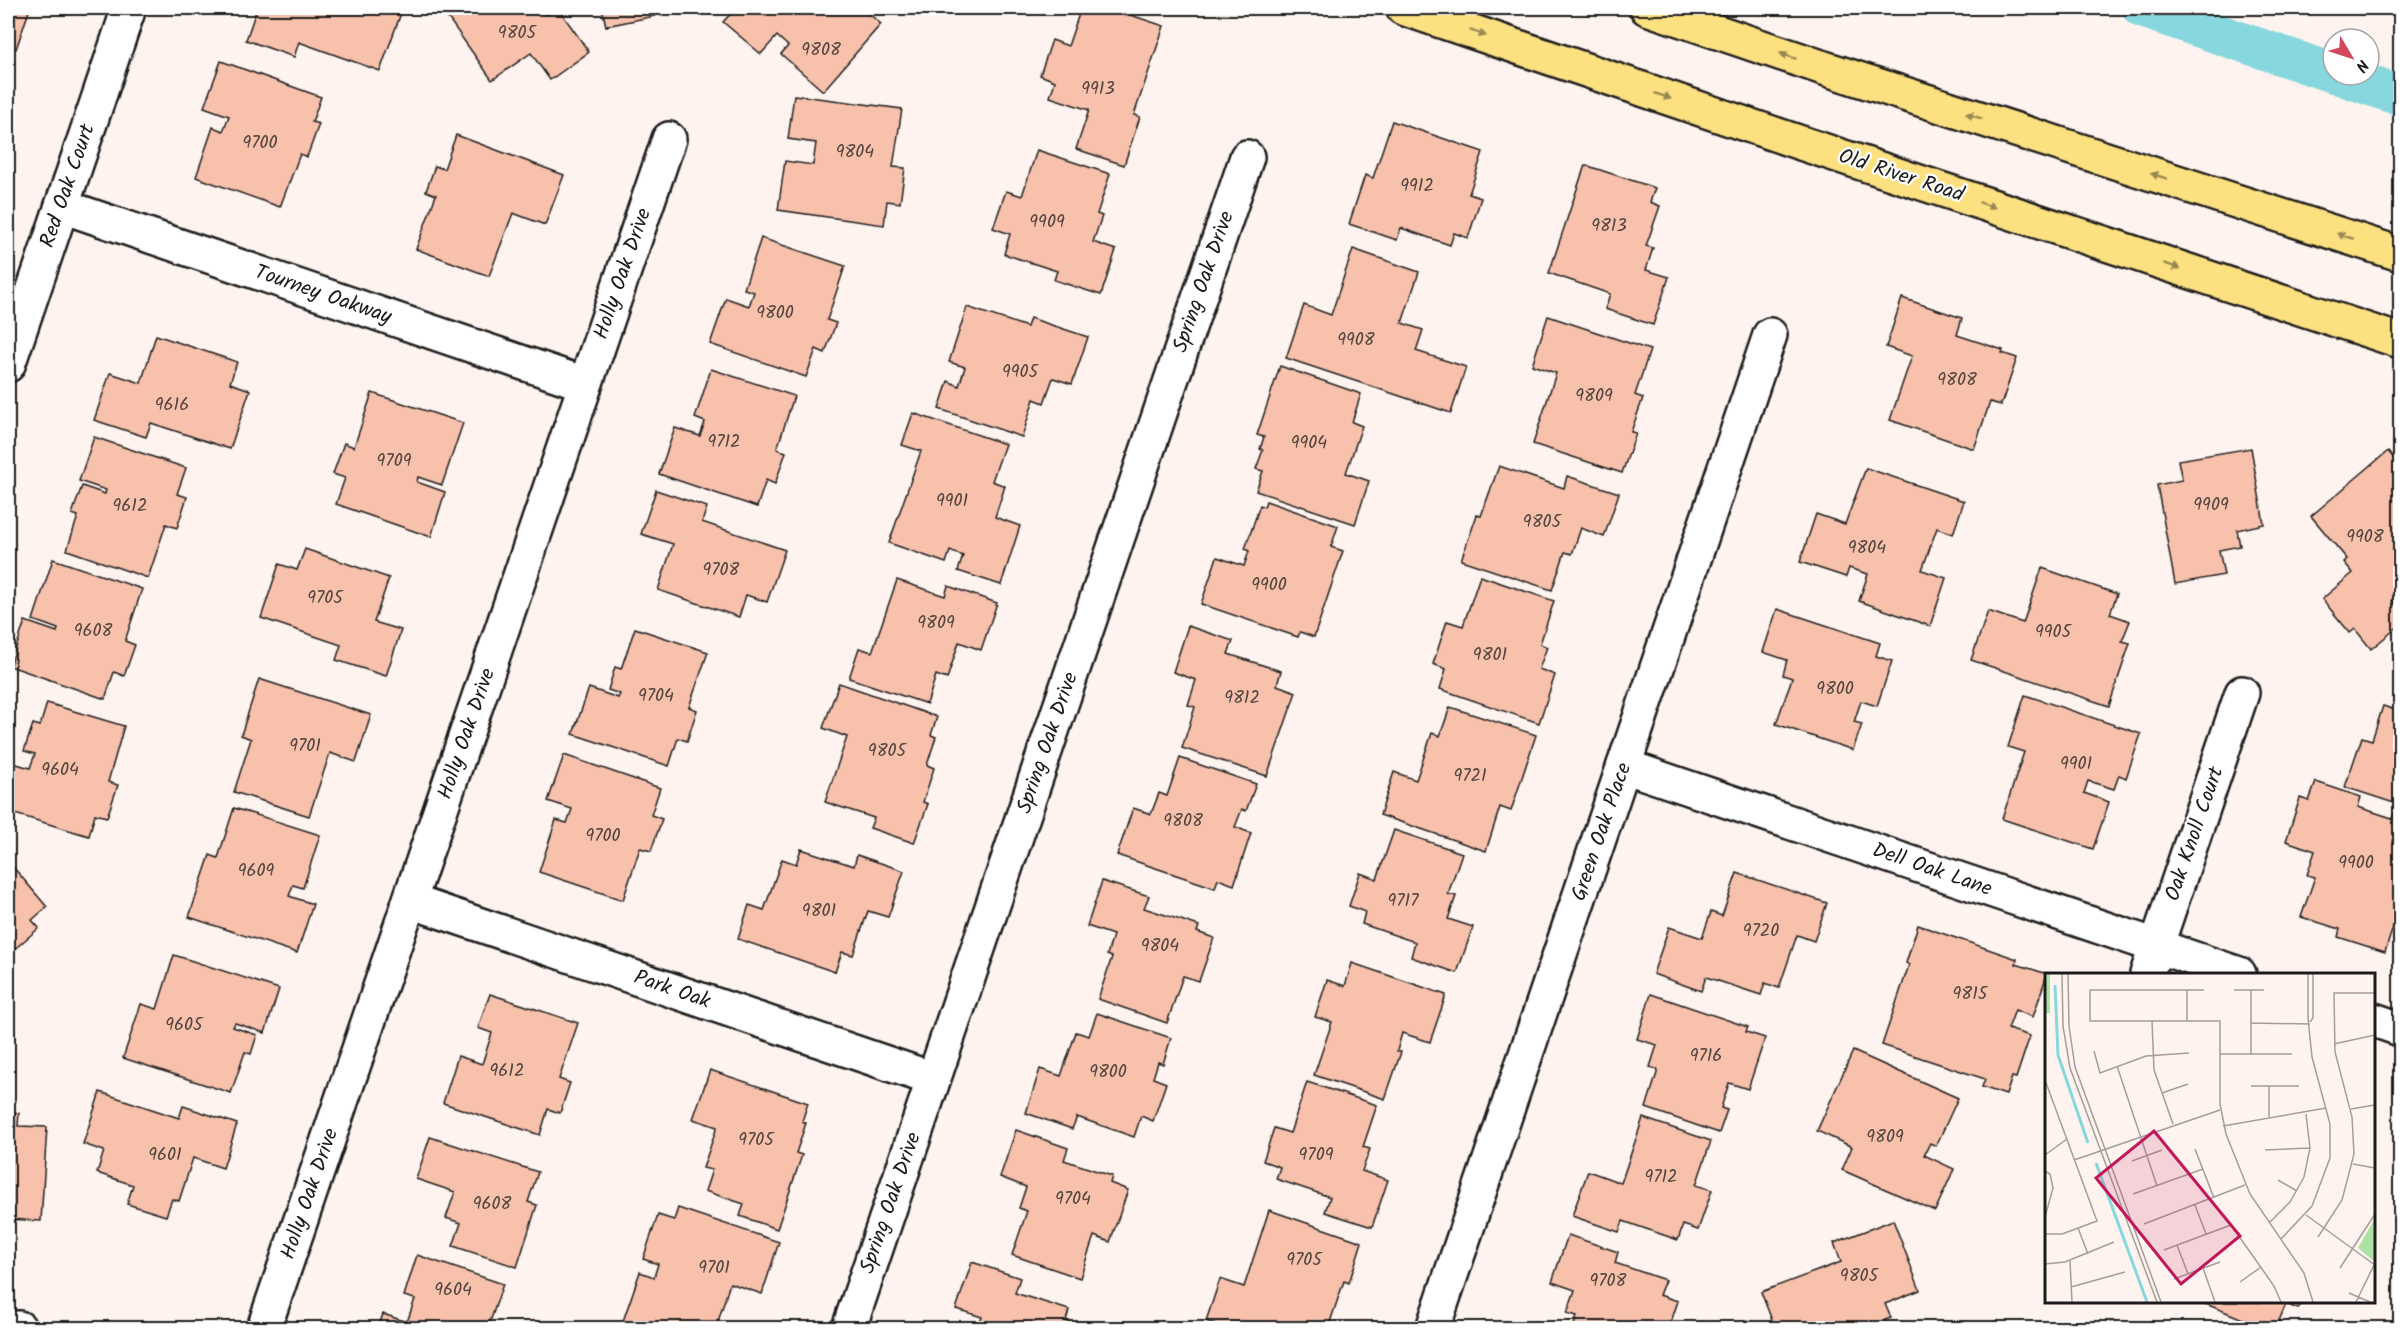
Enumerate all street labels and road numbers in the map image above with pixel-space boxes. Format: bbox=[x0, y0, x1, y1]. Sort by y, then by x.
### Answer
street label: Red Oak Court bbox=[31, 119, 105, 252]
street label: Old River Road bbox=[1834, 140, 1968, 212]
street label: Holly Oak Drive bbox=[585, 203, 661, 344]
street label: Spring Oak Drive bbox=[1164, 206, 1244, 357]
street label: Tourney Oakway bbox=[250, 256, 396, 334]
street label: Holly Oak Drive bbox=[429, 663, 505, 804]
street label: Spring Oak Drive bbox=[1008, 667, 1088, 818]
street label: Green Oak Place bbox=[1563, 758, 1641, 906]
street label: Oak Knoll Court bbox=[2157, 762, 2234, 906]
street label: Dell Oak Lane bbox=[1868, 834, 1997, 906]
street label: Park Oak bbox=[629, 962, 715, 1019]
street label: Holly Oak Drive bbox=[272, 1123, 348, 1264]
street label: Spring Oak Drive bbox=[851, 1127, 931, 1278]

